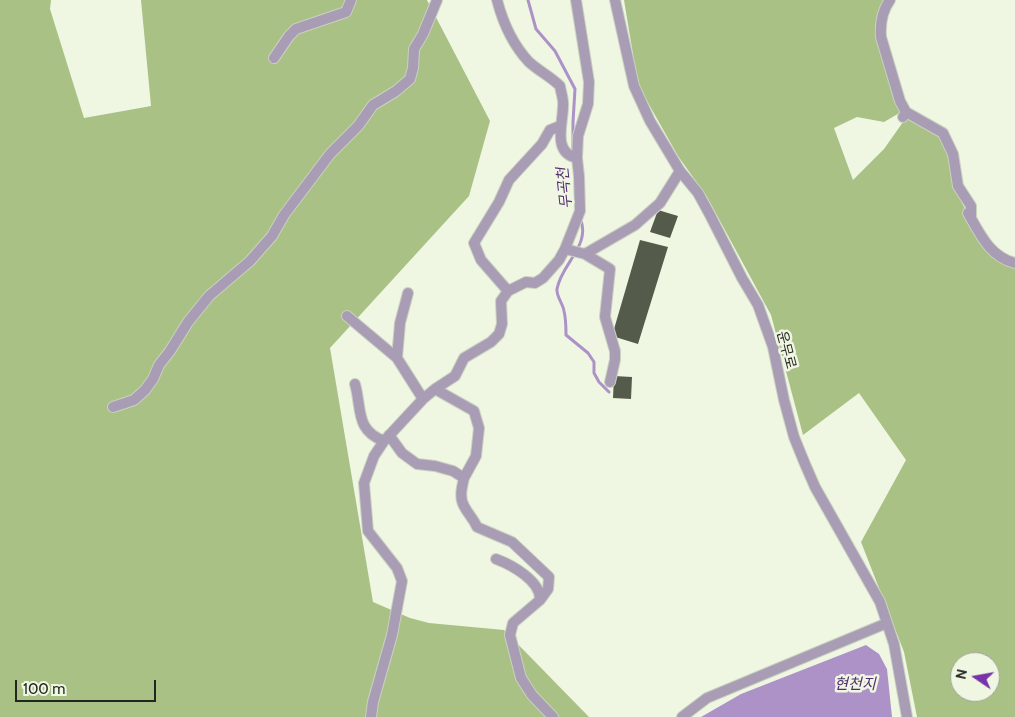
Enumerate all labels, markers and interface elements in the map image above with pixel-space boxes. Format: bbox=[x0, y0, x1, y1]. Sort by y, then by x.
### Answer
water label: 무곡천 bbox=[554, 166, 576, 210]
street label: 운무로 bbox=[773, 329, 799, 371]
north arrow bbox=[950, 652, 1000, 702]
text: N bbox=[951, 667, 971, 681]
scale bar bbox=[18, 670, 159, 702]
water label: 현천지 bbox=[834, 676, 876, 694]
text: 100 m bbox=[23, 680, 65, 698]

